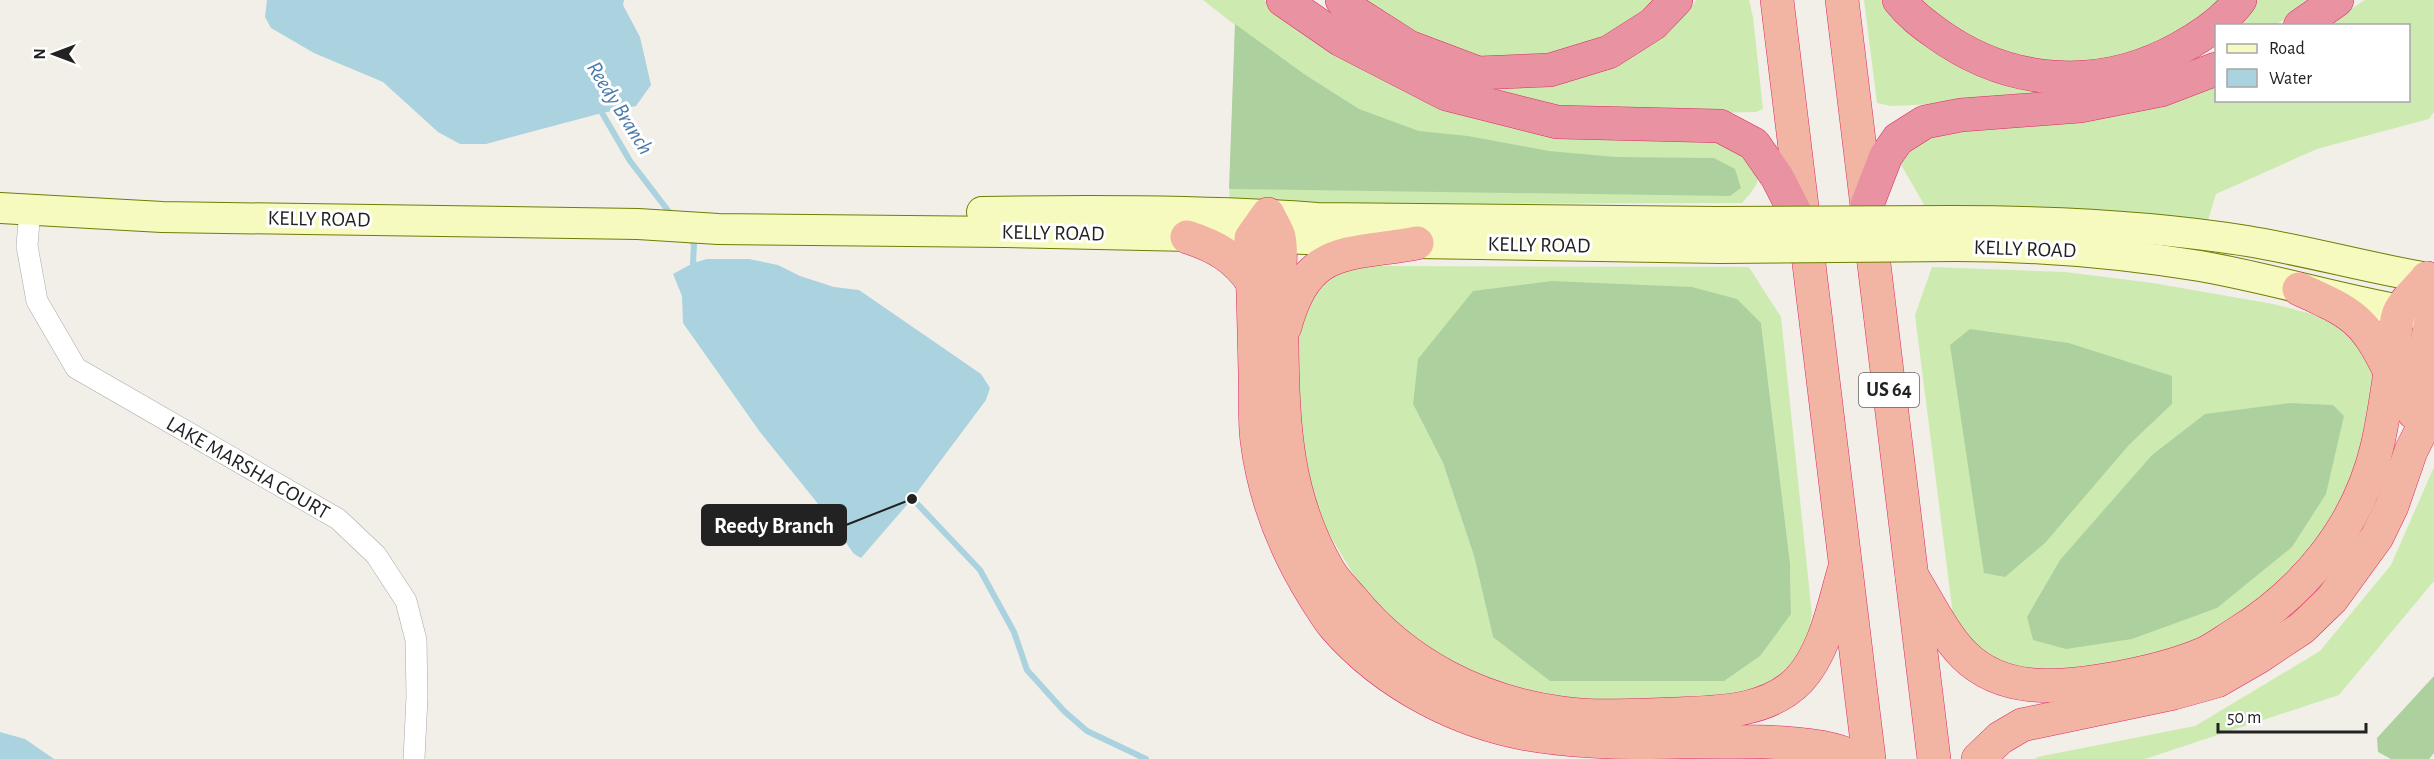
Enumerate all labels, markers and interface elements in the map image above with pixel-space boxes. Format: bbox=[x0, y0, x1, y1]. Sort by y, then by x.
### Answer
north arrow bbox=[24, 24, 84, 84]
legend bbox=[2215, 24, 2410, 102]
text: Road bbox=[2269, 40, 2305, 58]
text: N bbox=[32, 48, 48, 60]
water label: Reedy Branch bbox=[583, 58, 657, 158]
text: Water bbox=[2269, 70, 2312, 88]
street label: KELLY ROAD bbox=[267, 208, 371, 230]
street label: KELLY ROAD bbox=[1001, 222, 1105, 244]
street label: KELLY ROAD bbox=[1487, 234, 1591, 256]
street label: KELLY ROAD bbox=[1973, 237, 2077, 261]
road number: US 64 bbox=[1859, 373, 1919, 407]
street label: LAKE MARSHA COURT bbox=[163, 413, 333, 523]
callout: Reedy Branch bbox=[702, 505, 846, 545]
text: Reedy Branch bbox=[714, 515, 834, 538]
scale bar bbox=[2218, 696, 2366, 734]
text: 50 m bbox=[2227, 709, 2261, 727]

